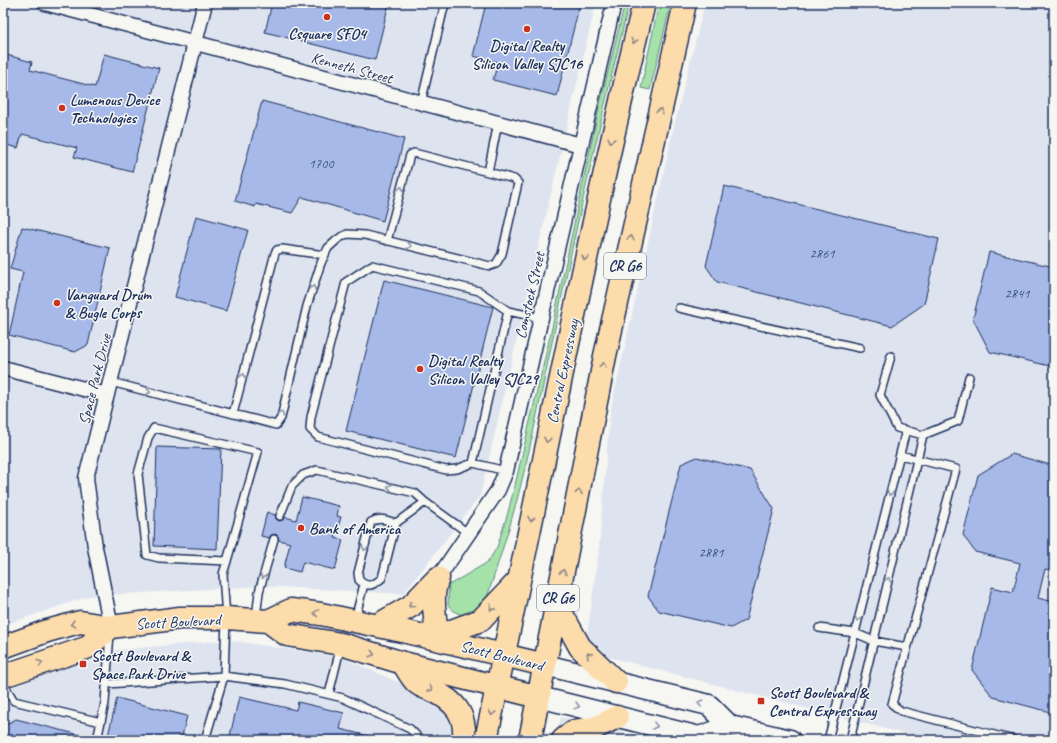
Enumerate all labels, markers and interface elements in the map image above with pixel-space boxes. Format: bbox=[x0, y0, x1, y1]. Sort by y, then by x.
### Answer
marker: Csquare SFO4 bbox=[322, 12, 332, 22]
place label: Csquare SFO4 bbox=[288, 24, 368, 44]
marker: Digital Realty Silicon Valley SJC16 bbox=[522, 24, 532, 34]
place label: Digital Realty Silicon Valley SJC16 bbox=[472, 36, 584, 74]
one-way arrow bbox=[631, 38, 639, 44]
street label: Kenneth Street bbox=[309, 48, 396, 89]
place label: Lumenous Device Technologies bbox=[70, 90, 161, 128]
marker: Lumenous Device Technologies bbox=[57, 103, 67, 113]
one-way arrow bbox=[655, 108, 663, 114]
one-way arrow bbox=[608, 137, 616, 143]
house number: 1700 bbox=[308, 155, 335, 172]
one-way arrow bbox=[397, 186, 405, 193]
one-way arrow bbox=[626, 235, 635, 242]
one-way arrow bbox=[405, 241, 412, 250]
house number: 2861 bbox=[809, 245, 835, 262]
street label: Comstock Street bbox=[510, 248, 550, 341]
road number: CR G6 bbox=[604, 253, 646, 279]
one-way arrow bbox=[582, 255, 590, 262]
place label: Vanguard Drum & Bugle Corps bbox=[65, 285, 152, 323]
one-way arrow bbox=[308, 285, 316, 292]
house number: 2841 bbox=[1004, 285, 1030, 302]
marker: Vanguard Drum & Bugle Corps bbox=[52, 298, 62, 308]
street label: Central Expressway bbox=[542, 316, 584, 425]
street label: Space Park Drive bbox=[74, 330, 116, 427]
place label: Digital Realty Silicon Valley SJC29 bbox=[428, 351, 540, 389]
one-way arrow bbox=[599, 362, 607, 368]
marker: Digital Realty Silicon Valley SJC29 bbox=[415, 364, 425, 374]
one-way arrow bbox=[238, 373, 247, 380]
one-way arrow bbox=[145, 387, 152, 396]
one-way arrow bbox=[276, 411, 285, 418]
one-way arrow bbox=[544, 437, 552, 444]
one-way arrow bbox=[387, 484, 394, 492]
one-way arrow bbox=[574, 489, 582, 495]
one-way arrow bbox=[887, 490, 895, 496]
one-way arrow bbox=[528, 516, 536, 522]
place label: Bank of America bbox=[309, 519, 402, 539]
marker: Bank of America bbox=[296, 523, 306, 533]
house number: 2881 bbox=[698, 544, 724, 561]
one-way arrow bbox=[361, 545, 369, 551]
one-way arrow bbox=[559, 569, 567, 575]
one-way arrow bbox=[260, 573, 268, 580]
one-way arrow bbox=[884, 576, 892, 583]
road number: CR G6 bbox=[537, 585, 579, 611]
one-way arrow bbox=[408, 600, 416, 607]
one-way arrow bbox=[489, 603, 496, 611]
one-way arrow bbox=[313, 609, 319, 618]
street label: Scott Boulevard bbox=[135, 610, 224, 634]
one-way arrow bbox=[855, 616, 863, 622]
one-way arrow bbox=[69, 619, 76, 628]
street label: Scott Boulevard bbox=[458, 636, 548, 677]
place label: Scott Boulevard & Space Park Drive bbox=[91, 646, 192, 684]
one-way arrow bbox=[368, 649, 375, 658]
one-way arrow bbox=[586, 653, 593, 660]
marker: Scott Boulevard & Space Park Drive bbox=[78, 659, 88, 669]
one-way arrow bbox=[36, 660, 43, 668]
place label: Scott Boulevard & Central Expressway bbox=[769, 683, 878, 721]
one-way arrow bbox=[426, 684, 433, 692]
marker: Scott Boulevard & Central Expressway bbox=[756, 696, 766, 706]
one-way arrow bbox=[696, 699, 703, 707]
one-way arrow bbox=[574, 702, 581, 710]
one-way arrow bbox=[488, 710, 497, 716]
one-way arrow bbox=[652, 722, 658, 730]

